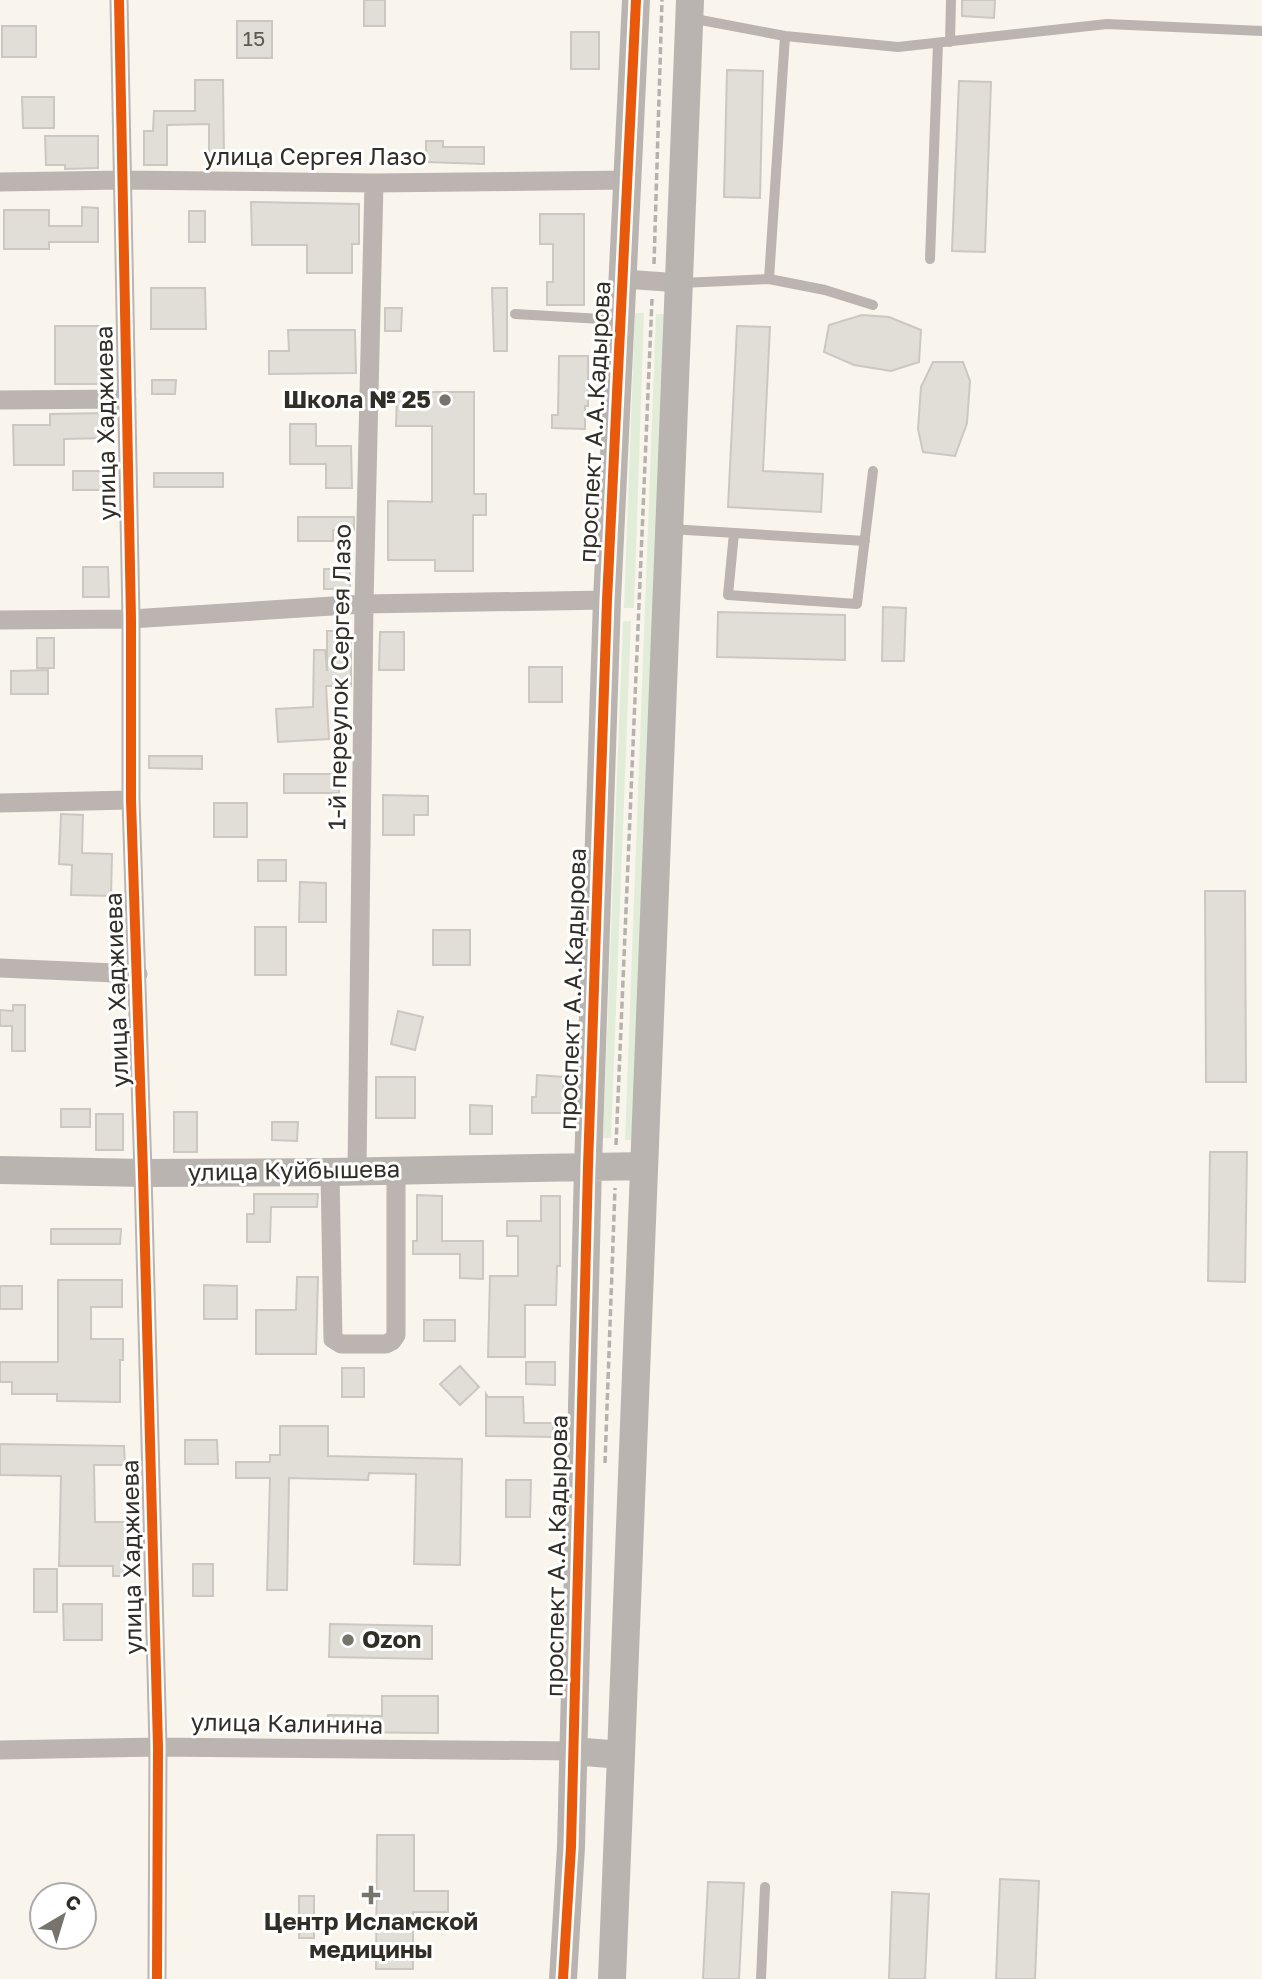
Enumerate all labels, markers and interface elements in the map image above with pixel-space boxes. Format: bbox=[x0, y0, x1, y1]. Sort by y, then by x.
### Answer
house number: 15 bbox=[243, 25, 265, 51]
street label: улица Сергея Лазо bbox=[203, 141, 427, 170]
street label: проспект А.А.Кадырова bbox=[572, 280, 615, 564]
street label: улица Хаджиева bbox=[88, 325, 121, 521]
place label: Школа № 25 bbox=[283, 384, 431, 413]
marker: Школа № 25 bbox=[437, 392, 453, 408]
street label: 1-й переулок Сергея Лазо bbox=[321, 524, 356, 830]
street label: проспект А.А.Кадырова bbox=[552, 847, 591, 1130]
street label: улица Хаджиева bbox=[98, 892, 133, 1088]
street label: улица Куйбышева bbox=[187, 1153, 400, 1186]
street label: проспект А.А.Кадырова bbox=[539, 1415, 572, 1697]
street label: улица Хаджиева bbox=[114, 1459, 147, 1655]
place label: Ozon bbox=[362, 1624, 421, 1653]
marker: Ozon bbox=[340, 1632, 356, 1648]
street label: улица Калинина bbox=[190, 1706, 384, 1739]
north arrow bbox=[28, 1881, 98, 1951]
marker: Центр Исламской медицины bbox=[361, 1885, 381, 1905]
text: С bbox=[61, 1889, 86, 1915]
place label: Центр Исламской медицины bbox=[264, 1906, 478, 1963]

